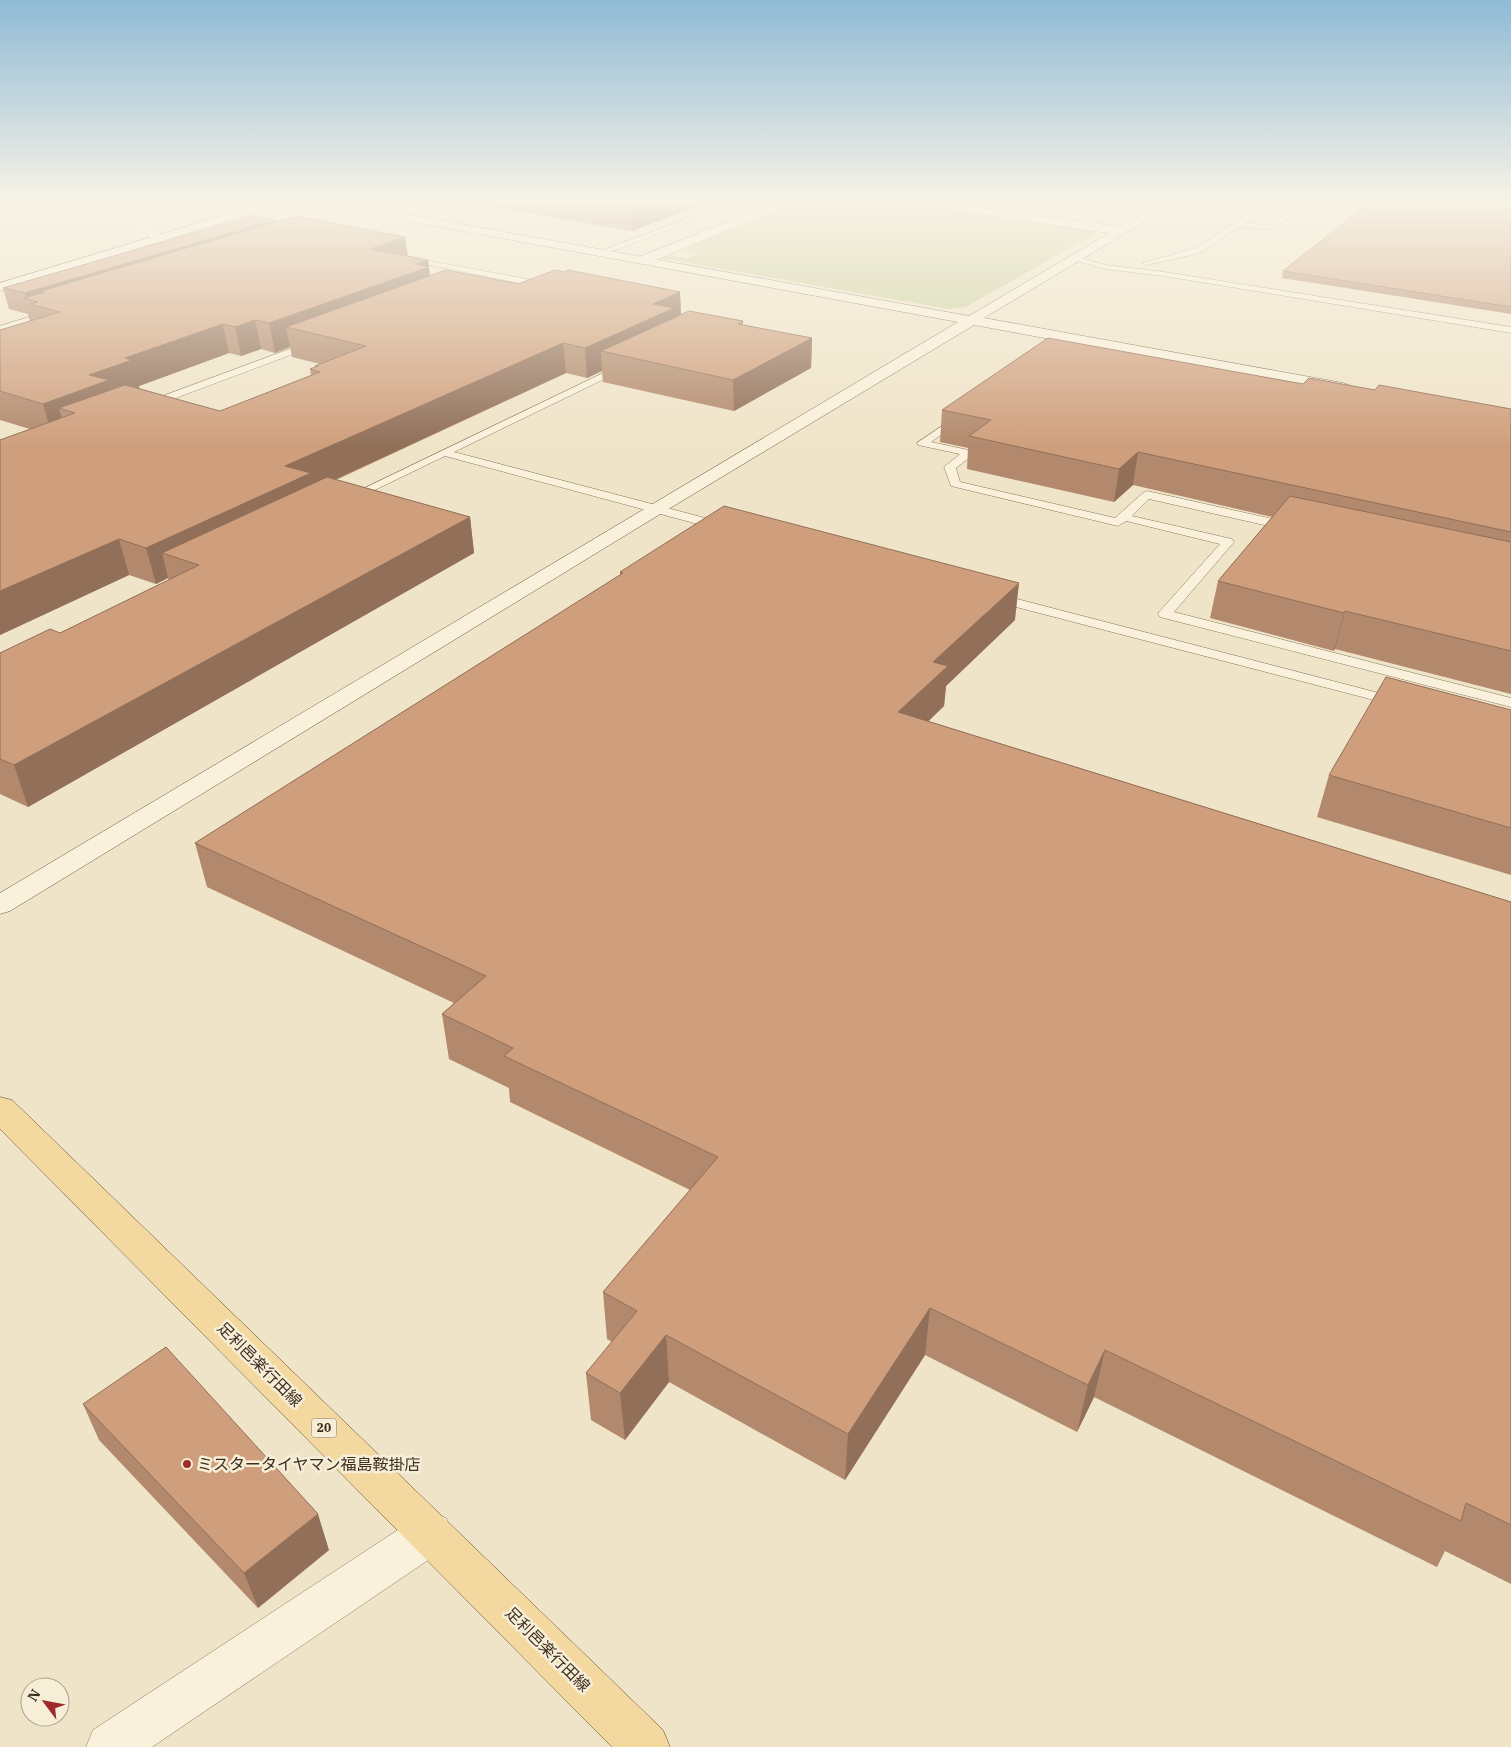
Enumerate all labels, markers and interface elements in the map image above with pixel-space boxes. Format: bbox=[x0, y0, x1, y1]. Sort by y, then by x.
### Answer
street label: 足利邑楽行田線 bbox=[213, 1317, 307, 1411]
road number: 20 bbox=[312, 1419, 336, 1438]
place label: ミスタータイヤマン福島鞍掛店 bbox=[197, 1454, 421, 1474]
marker: ミスタータイヤマン福島鞍掛店 bbox=[181, 1458, 193, 1470]
street label: 足利邑楽行田線 bbox=[501, 1602, 595, 1696]
north arrow bbox=[20, 1677, 70, 1727]
text: N bbox=[23, 1686, 45, 1705]

